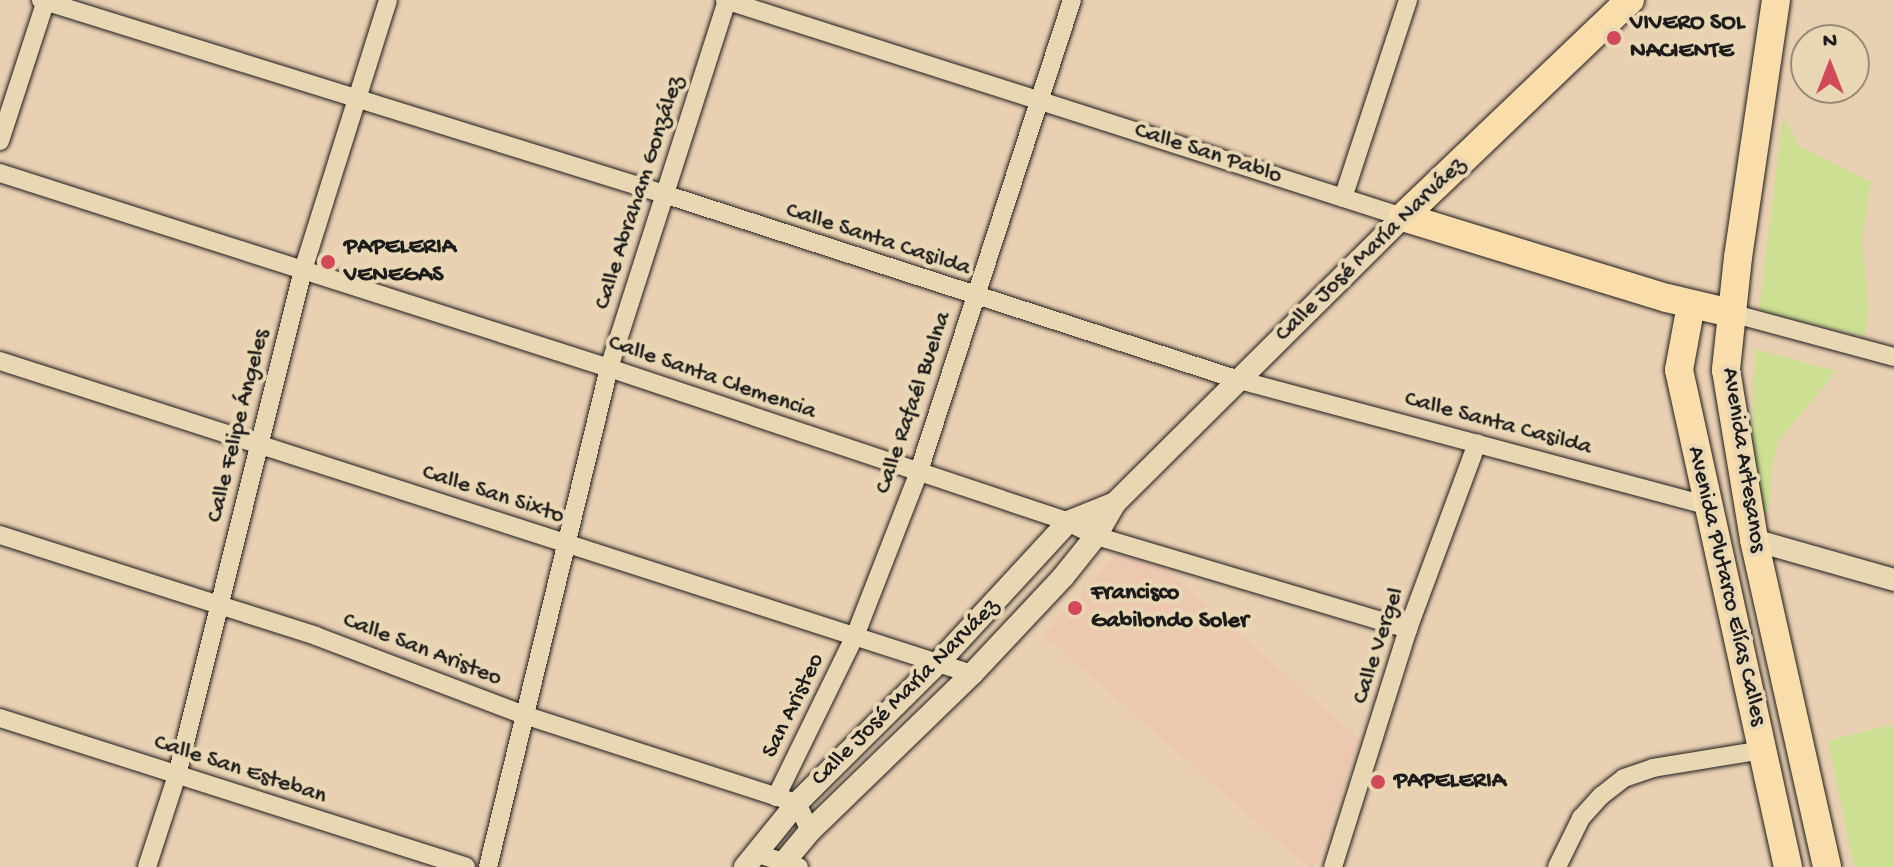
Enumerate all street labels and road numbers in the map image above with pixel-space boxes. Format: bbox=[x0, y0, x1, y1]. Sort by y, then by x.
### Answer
street label: Calle Abraham González bbox=[589, 73, 691, 313]
street label: Calle San Pablo bbox=[1131, 117, 1285, 191]
street label: Calle José María Narváez bbox=[1270, 151, 1472, 349]
street label: Calle Santa Casilda bbox=[782, 197, 974, 283]
street label: Calle Rafaél Buelna bbox=[869, 308, 959, 498]
street label: Calle Felipe Ángeles bbox=[201, 326, 277, 526]
street label: Calle Santa Clemencia bbox=[604, 329, 820, 427]
street label: Avenida Artesanos bbox=[1714, 366, 1772, 554]
street label: Calle Santa Casilda bbox=[1401, 385, 1595, 463]
street label: Avenida Plutarco Elías Calles bbox=[1680, 443, 1772, 729]
street label: Calle San Sixto bbox=[418, 458, 568, 532]
street label: Calle Vergel bbox=[1347, 584, 1411, 708]
street label: Calle José María Narváez bbox=[806, 593, 1006, 793]
street label: Calle San Aristeo bbox=[338, 606, 506, 694]
street label: San Aristeo bbox=[756, 649, 832, 763]
street label: Calle San Esteban bbox=[150, 729, 330, 811]

